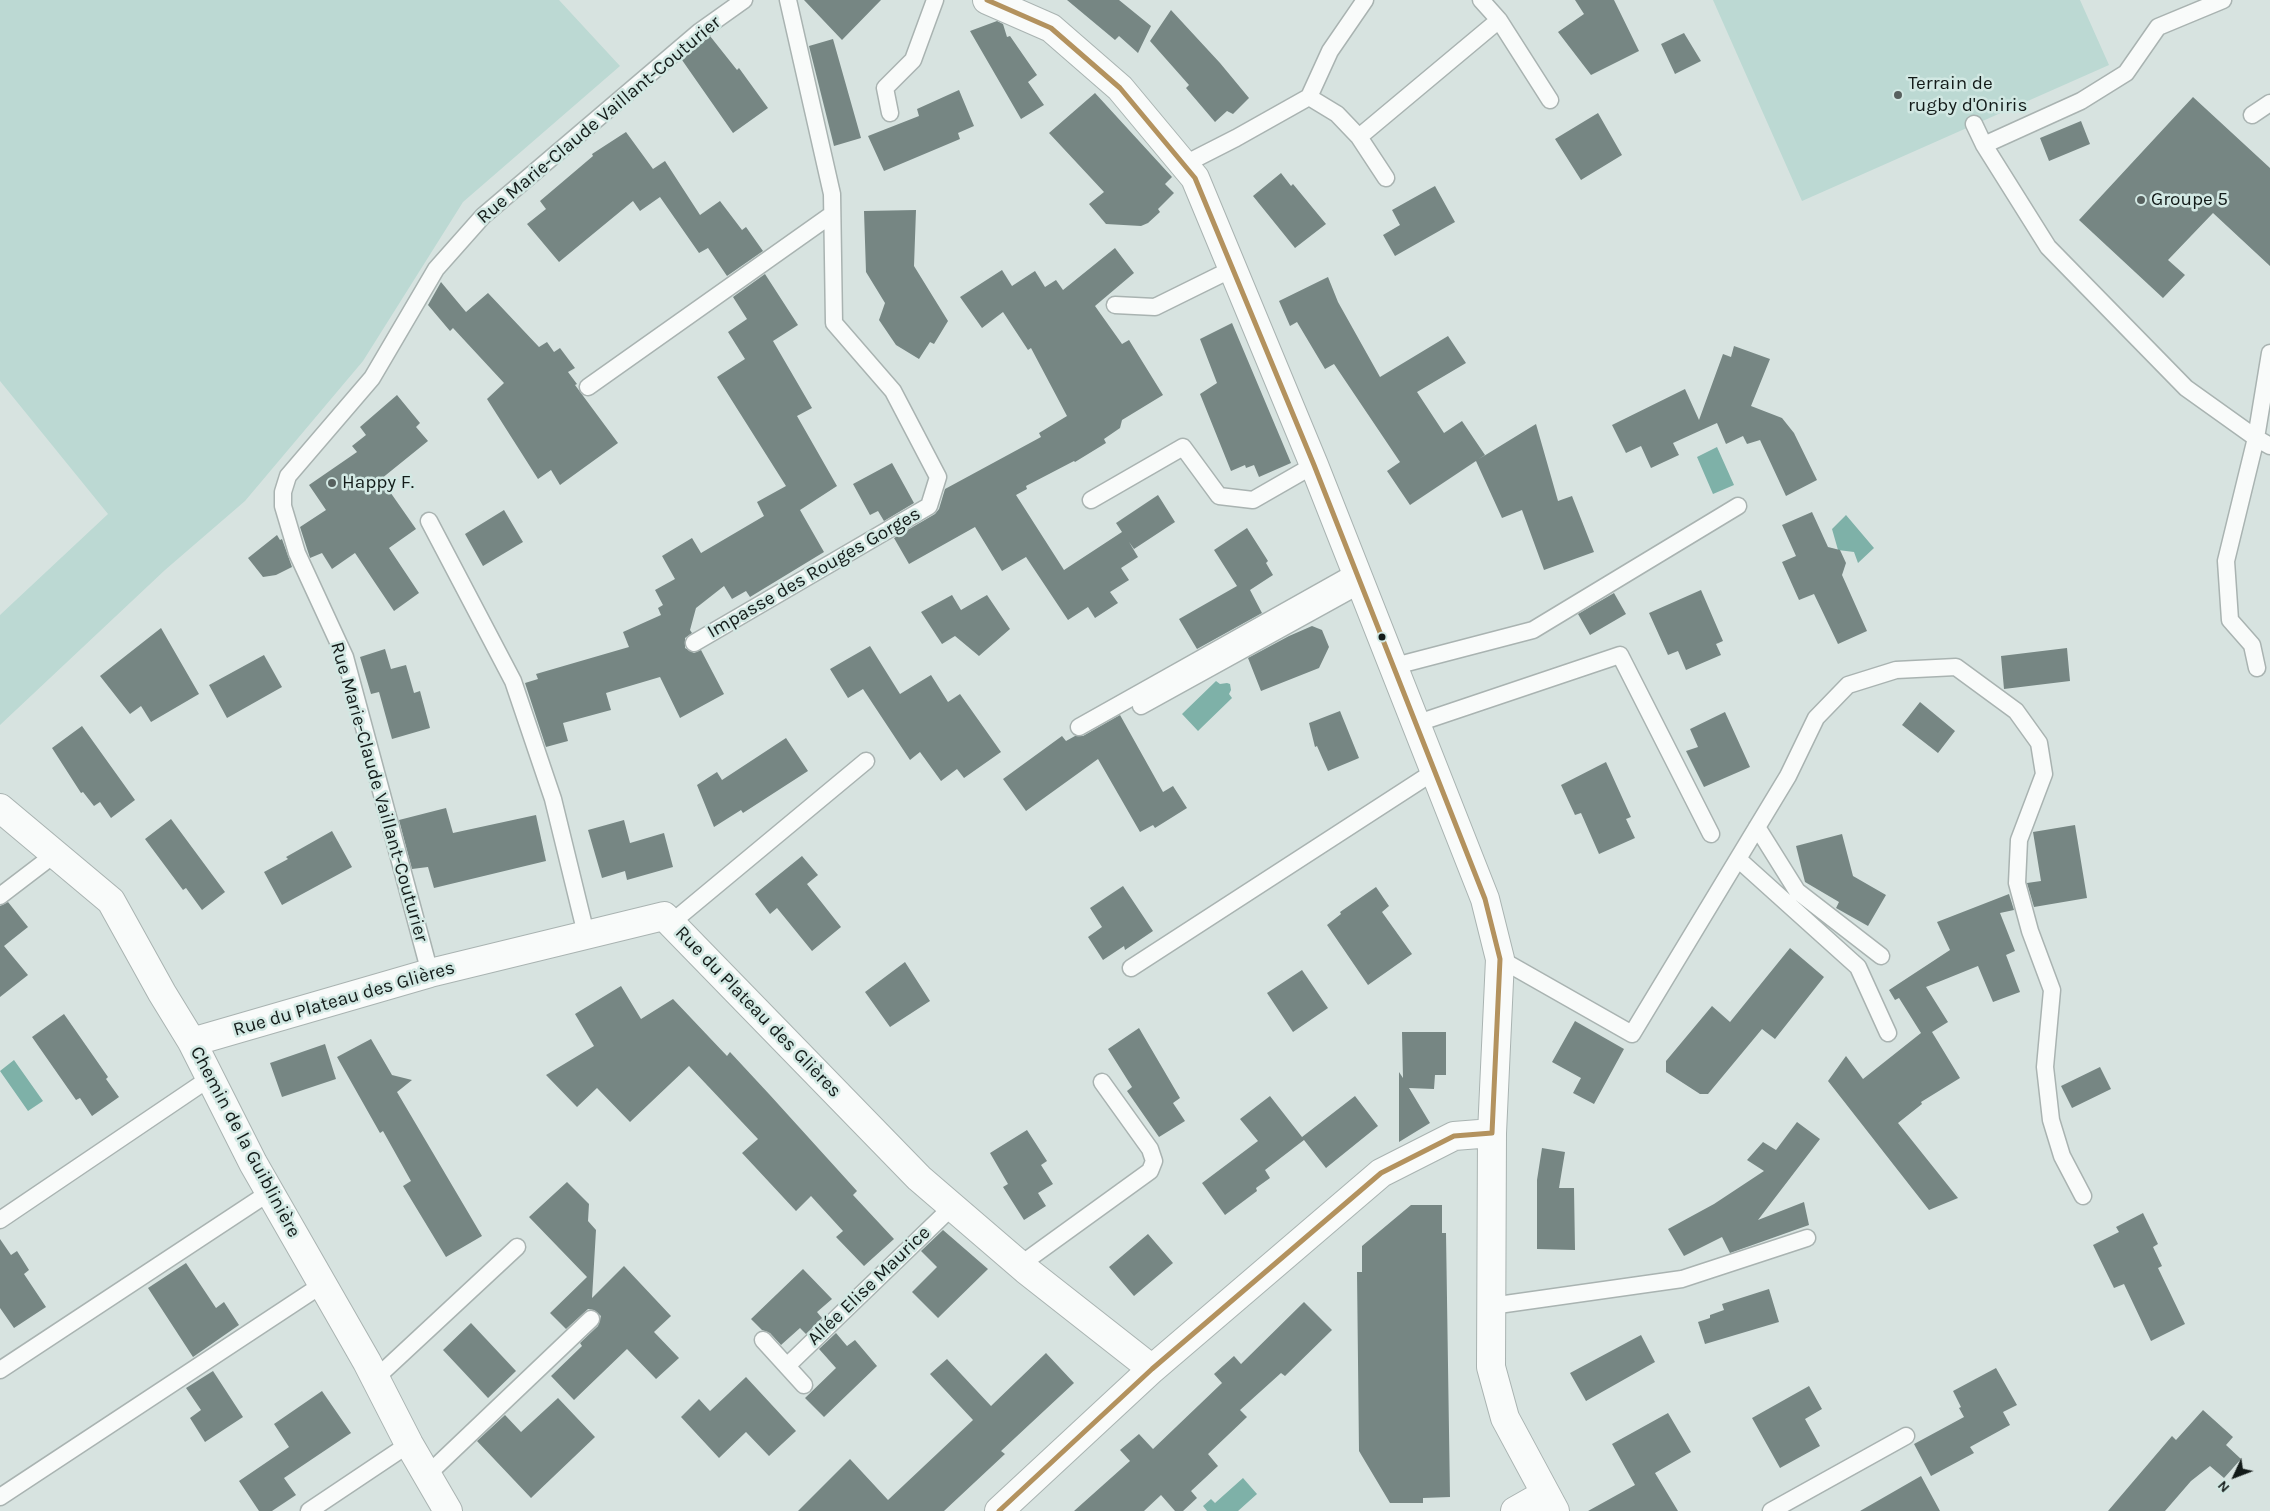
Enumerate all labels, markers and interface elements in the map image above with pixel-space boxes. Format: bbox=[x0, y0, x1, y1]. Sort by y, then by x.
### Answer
street label: Rue Marie-Claude Vaillant-Couturier bbox=[472, 11, 726, 229]
place label: Terrain de rugby d'Oniris bbox=[1908, 73, 2027, 117]
marker: Terrain de rugby d'Oniris bbox=[1892, 89, 1904, 101]
place label: Groupe 5 bbox=[2151, 189, 2228, 211]
marker: Groupe 5 bbox=[2135, 194, 2147, 206]
place label: Happy F. bbox=[342, 472, 414, 494]
marker: Happy F. bbox=[326, 477, 338, 489]
street label: Impasse des Rouges Gorges bbox=[703, 502, 925, 644]
unlabelled marker bbox=[1377, 632, 1387, 642]
street label: Rue Marie-Claude Vaillant-Couturier bbox=[325, 639, 433, 945]
street label: Rue du Plateau des Glières bbox=[670, 922, 846, 1102]
street label: Rue du Plateau des Glières bbox=[231, 956, 457, 1042]
street label: Chemin de la Guiblinière bbox=[185, 1043, 305, 1241]
street label: Allée Elise Maurice bbox=[803, 1222, 935, 1350]
north arrow bbox=[2210, 1451, 2260, 1501]
text: N bbox=[2214, 1477, 2233, 1496]

